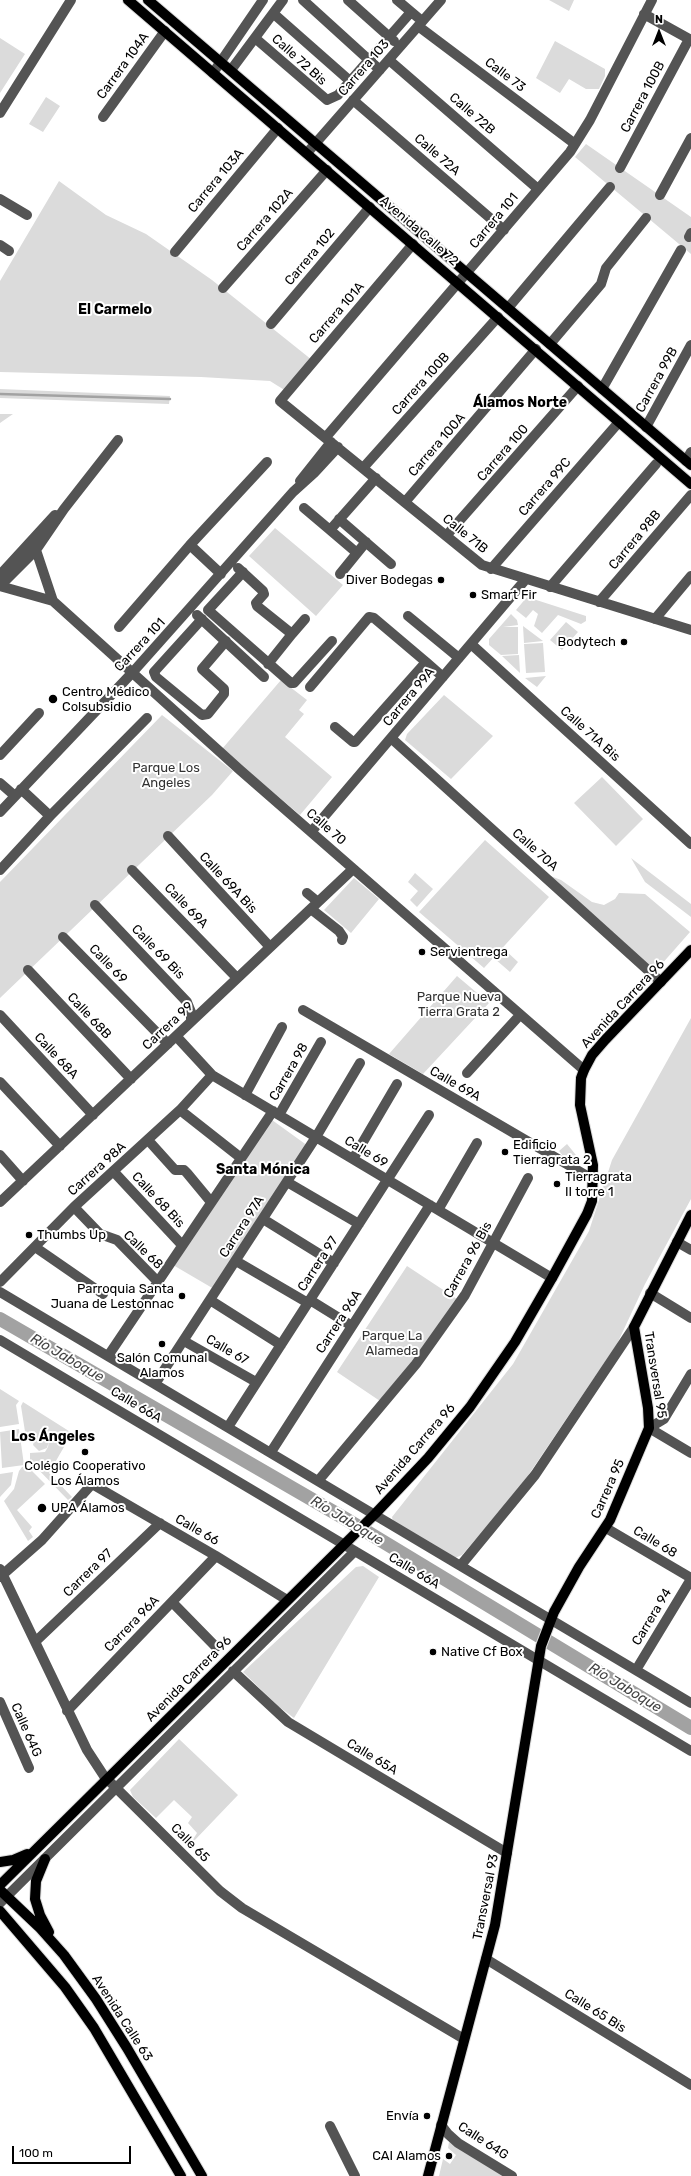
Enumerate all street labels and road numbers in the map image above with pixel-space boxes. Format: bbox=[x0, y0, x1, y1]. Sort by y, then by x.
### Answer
street label: Carrera 104A bbox=[94, 30, 152, 102]
street label: Calle 72 Bis bbox=[268, 31, 330, 89]
street label: Carrera 103 bbox=[335, 37, 393, 99]
street label: Calle 73 bbox=[481, 55, 529, 95]
street label: Carrera 100B bbox=[618, 59, 668, 135]
street label: Calle 72B bbox=[446, 90, 498, 138]
street label: Calle 72A bbox=[411, 131, 463, 179]
street label: Carrera 103A bbox=[185, 146, 247, 216]
street label: Carrera 102A bbox=[233, 185, 297, 255]
street label: Carrera 101 bbox=[466, 190, 522, 252]
street label: Avenida Calle 72 bbox=[377, 193, 461, 269]
street label: Carrera 102 bbox=[282, 225, 338, 289]
street label: Carrera 101A bbox=[306, 279, 368, 347]
street label: Carrera 99B bbox=[633, 345, 681, 415]
street label: Carrera 100B bbox=[389, 349, 453, 419]
street label: Carrera 100A bbox=[405, 410, 469, 480]
street label: Carrera 100 bbox=[474, 421, 532, 485]
street label: Carrera 99C bbox=[515, 455, 575, 519]
street label: Carrera 98B bbox=[606, 507, 664, 573]
street label: Calle 71B bbox=[439, 511, 491, 557]
street label: Carrera 101 bbox=[111, 615, 169, 675]
street label: Carrera 99A bbox=[380, 665, 438, 729]
street label: Calle 71A Bis bbox=[557, 703, 623, 765]
street label: Calle 70 bbox=[303, 806, 349, 848]
street label: Calle 70A bbox=[509, 825, 561, 875]
street label: Calle 69A Bis bbox=[196, 849, 260, 917]
street label: Calle 69A bbox=[161, 880, 211, 932]
street label: Calle 69 Bis bbox=[128, 921, 188, 983]
street label: Calle 69 bbox=[86, 941, 130, 987]
street label: Avenida Carrera 96 bbox=[578, 957, 668, 1051]
street label: Calle 68B bbox=[64, 990, 114, 1042]
street label: Carrera 99 bbox=[139, 999, 197, 1053]
street label: Calle 68A bbox=[31, 1030, 81, 1082]
street label: Carrera 98 bbox=[266, 1040, 312, 1104]
street label: Calle 69A bbox=[427, 1063, 483, 1105]
street label: Calle 69 bbox=[341, 1133, 391, 1171]
street label: Carrera 98A bbox=[65, 1139, 129, 1199]
street label: Calle 68 Bis bbox=[128, 1169, 188, 1231]
street label: Carrera 97A bbox=[216, 1193, 268, 1261]
street label: Carrera 96 Bis bbox=[441, 1219, 495, 1301]
street label: Calle 68 bbox=[120, 1227, 166, 1273]
street label: Carrera 97 bbox=[294, 1234, 342, 1294]
street label: Carrera 96A bbox=[313, 1287, 365, 1357]
street label: Transversal 95 bbox=[640, 1331, 670, 1419]
street label: Calle 67 bbox=[203, 1332, 251, 1368]
street label: Calle 66A bbox=[108, 1384, 164, 1426]
street label: Avenida Carrera 96 bbox=[371, 1400, 459, 1498]
street label: Carrera 95 bbox=[588, 1457, 628, 1521]
street label: Calle 66 bbox=[172, 1511, 222, 1549]
street label: Calle 68 bbox=[630, 1523, 680, 1561]
street label: Carrera 97 bbox=[60, 1546, 116, 1600]
street label: Calle 66A bbox=[386, 1550, 442, 1592]
street label: Carrera 94 bbox=[629, 1586, 675, 1648]
street label: Carrera 96A bbox=[101, 1593, 163, 1655]
street label: Avenida Carrera 96 bbox=[143, 1633, 235, 1725]
street label: Calle 64G bbox=[7, 1701, 45, 1759]
street label: Calle 65A bbox=[344, 1736, 400, 1778]
street label: Calle 65 bbox=[167, 1820, 213, 1866]
street label: Transversal 93 bbox=[470, 1853, 502, 1941]
street label: Avenida Calle 63 bbox=[88, 1972, 156, 2064]
street label: Calle 65 Bis bbox=[561, 1986, 629, 2036]
street label: Calle 64G bbox=[455, 2119, 511, 2163]

